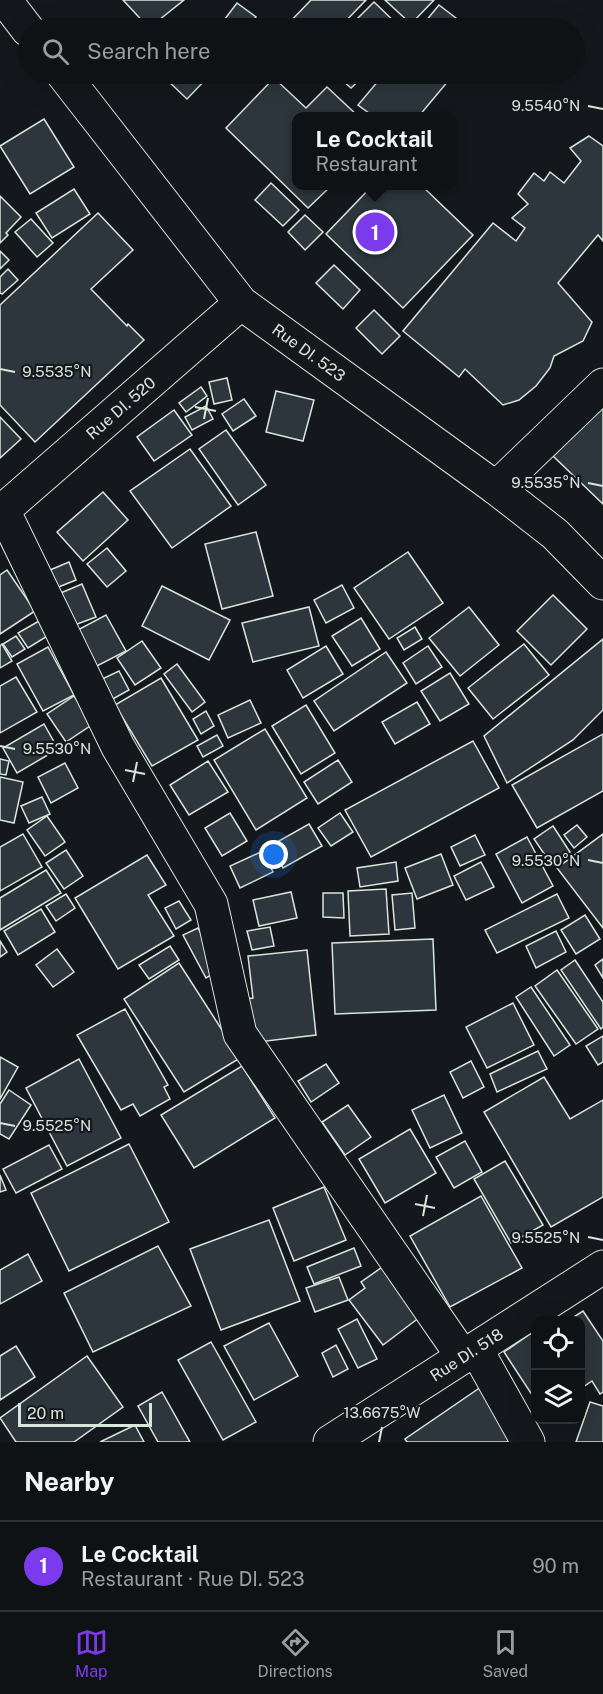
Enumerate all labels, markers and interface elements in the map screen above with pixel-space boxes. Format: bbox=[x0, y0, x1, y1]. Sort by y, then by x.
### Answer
search box bbox=[18, 18, 585, 84]
icon: search bbox=[39, 35, 72, 68]
text: Search here bbox=[87, 38, 211, 64]
text: 9.5540°N bbox=[512, 97, 580, 114]
popup bbox=[292, 112, 457, 190]
text: Le Cocktail bbox=[315, 126, 434, 152]
text: Restaurant bbox=[315, 152, 418, 176]
pin: 1 bbox=[356, 210, 394, 254]
street label: Rue DI. 523 bbox=[268, 320, 349, 386]
text: 9.5535°N bbox=[22, 363, 92, 380]
street label: Rue DI. 520 bbox=[82, 373, 160, 444]
text: 9.5535°N bbox=[511, 474, 581, 491]
text: 9.5530°N bbox=[23, 740, 91, 757]
your location bbox=[259, 840, 288, 869]
text: 9.5530°N bbox=[512, 852, 580, 869]
text: 9.5525°N bbox=[23, 1117, 91, 1134]
text: 9.5525°N bbox=[512, 1229, 580, 1246]
map controls bbox=[531, 1316, 585, 1424]
button: locate bbox=[531, 1316, 585, 1370]
street label: Rue DI. 518 bbox=[427, 1325, 507, 1385]
button: layers bbox=[531, 1370, 585, 1424]
scale bar bbox=[18, 1400, 152, 1428]
text: 20 m bbox=[27, 1404, 64, 1423]
text: 13.6675°W bbox=[343, 1404, 421, 1421]
text: Nearby bbox=[24, 1466, 114, 1497]
text: Le Cocktail bbox=[81, 1541, 199, 1567]
text: 1 bbox=[39, 1554, 48, 1578]
text: 90 m bbox=[532, 1554, 579, 1578]
text: Restaurant · Rue DI. 523 bbox=[81, 1567, 305, 1591]
tab: Map bbox=[75, 1626, 108, 1681]
tab: Directions bbox=[258, 1626, 333, 1681]
tab: Saved bbox=[482, 1626, 528, 1681]

